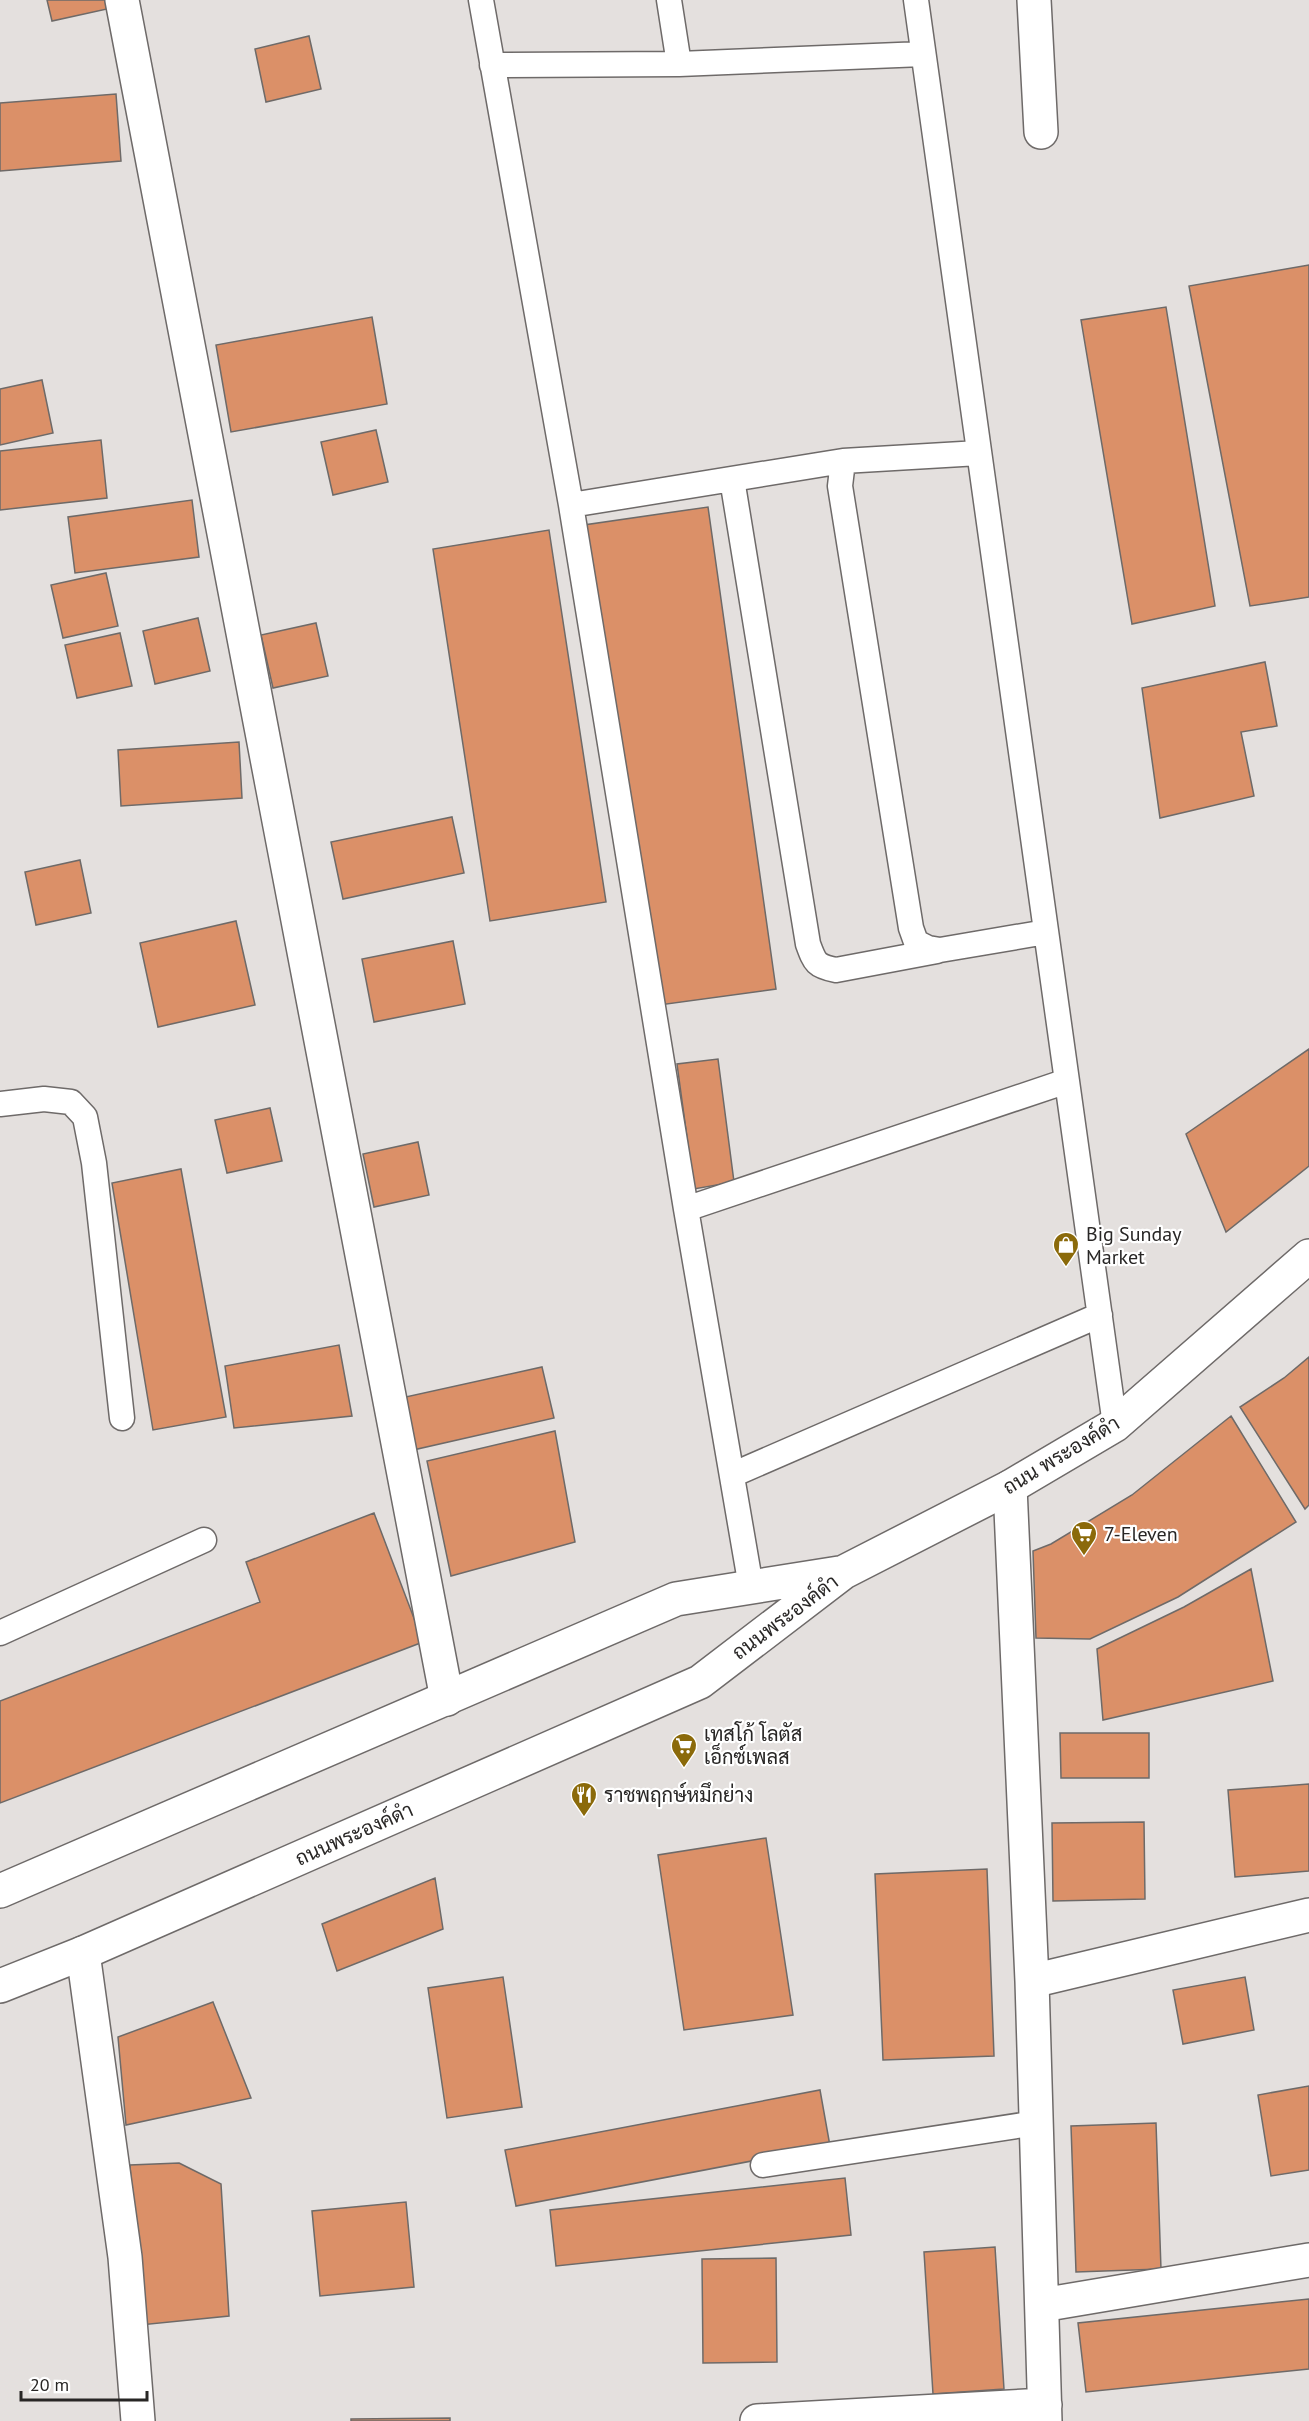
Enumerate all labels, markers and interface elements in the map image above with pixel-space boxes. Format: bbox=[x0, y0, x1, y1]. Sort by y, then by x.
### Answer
place label: Big Sunday Market bbox=[1086, 1221, 1182, 1270]
shop icon: Big Sunday Market bbox=[1051, 1230, 1081, 1268]
street label: ถนน พระองค์ดำ bbox=[997, 1409, 1124, 1500]
supermarket icon: 7-Eleven bbox=[1069, 1519, 1099, 1557]
place label: 7-Eleven bbox=[1104, 1521, 1178, 1547]
street label: ถนนพระองค์ดำ bbox=[726, 1568, 843, 1665]
place label: เทสโก้ โลตัส เอ็กซ์เพลส bbox=[704, 1721, 802, 1770]
supermarket icon: เทสโก้ โลตัส เอ็กซ์เพลส bbox=[669, 1731, 699, 1769]
restaurant icon: ราชพฤกษ์หมึกย่าง bbox=[569, 1780, 599, 1818]
place label: ราชพฤกษ์หมึกย่าง bbox=[604, 1781, 753, 1808]
street label: ถนนพระองค์ดำ bbox=[291, 1796, 417, 1872]
scale bar bbox=[21, 2364, 147, 2402]
text: 20 m bbox=[30, 2373, 69, 2396]

